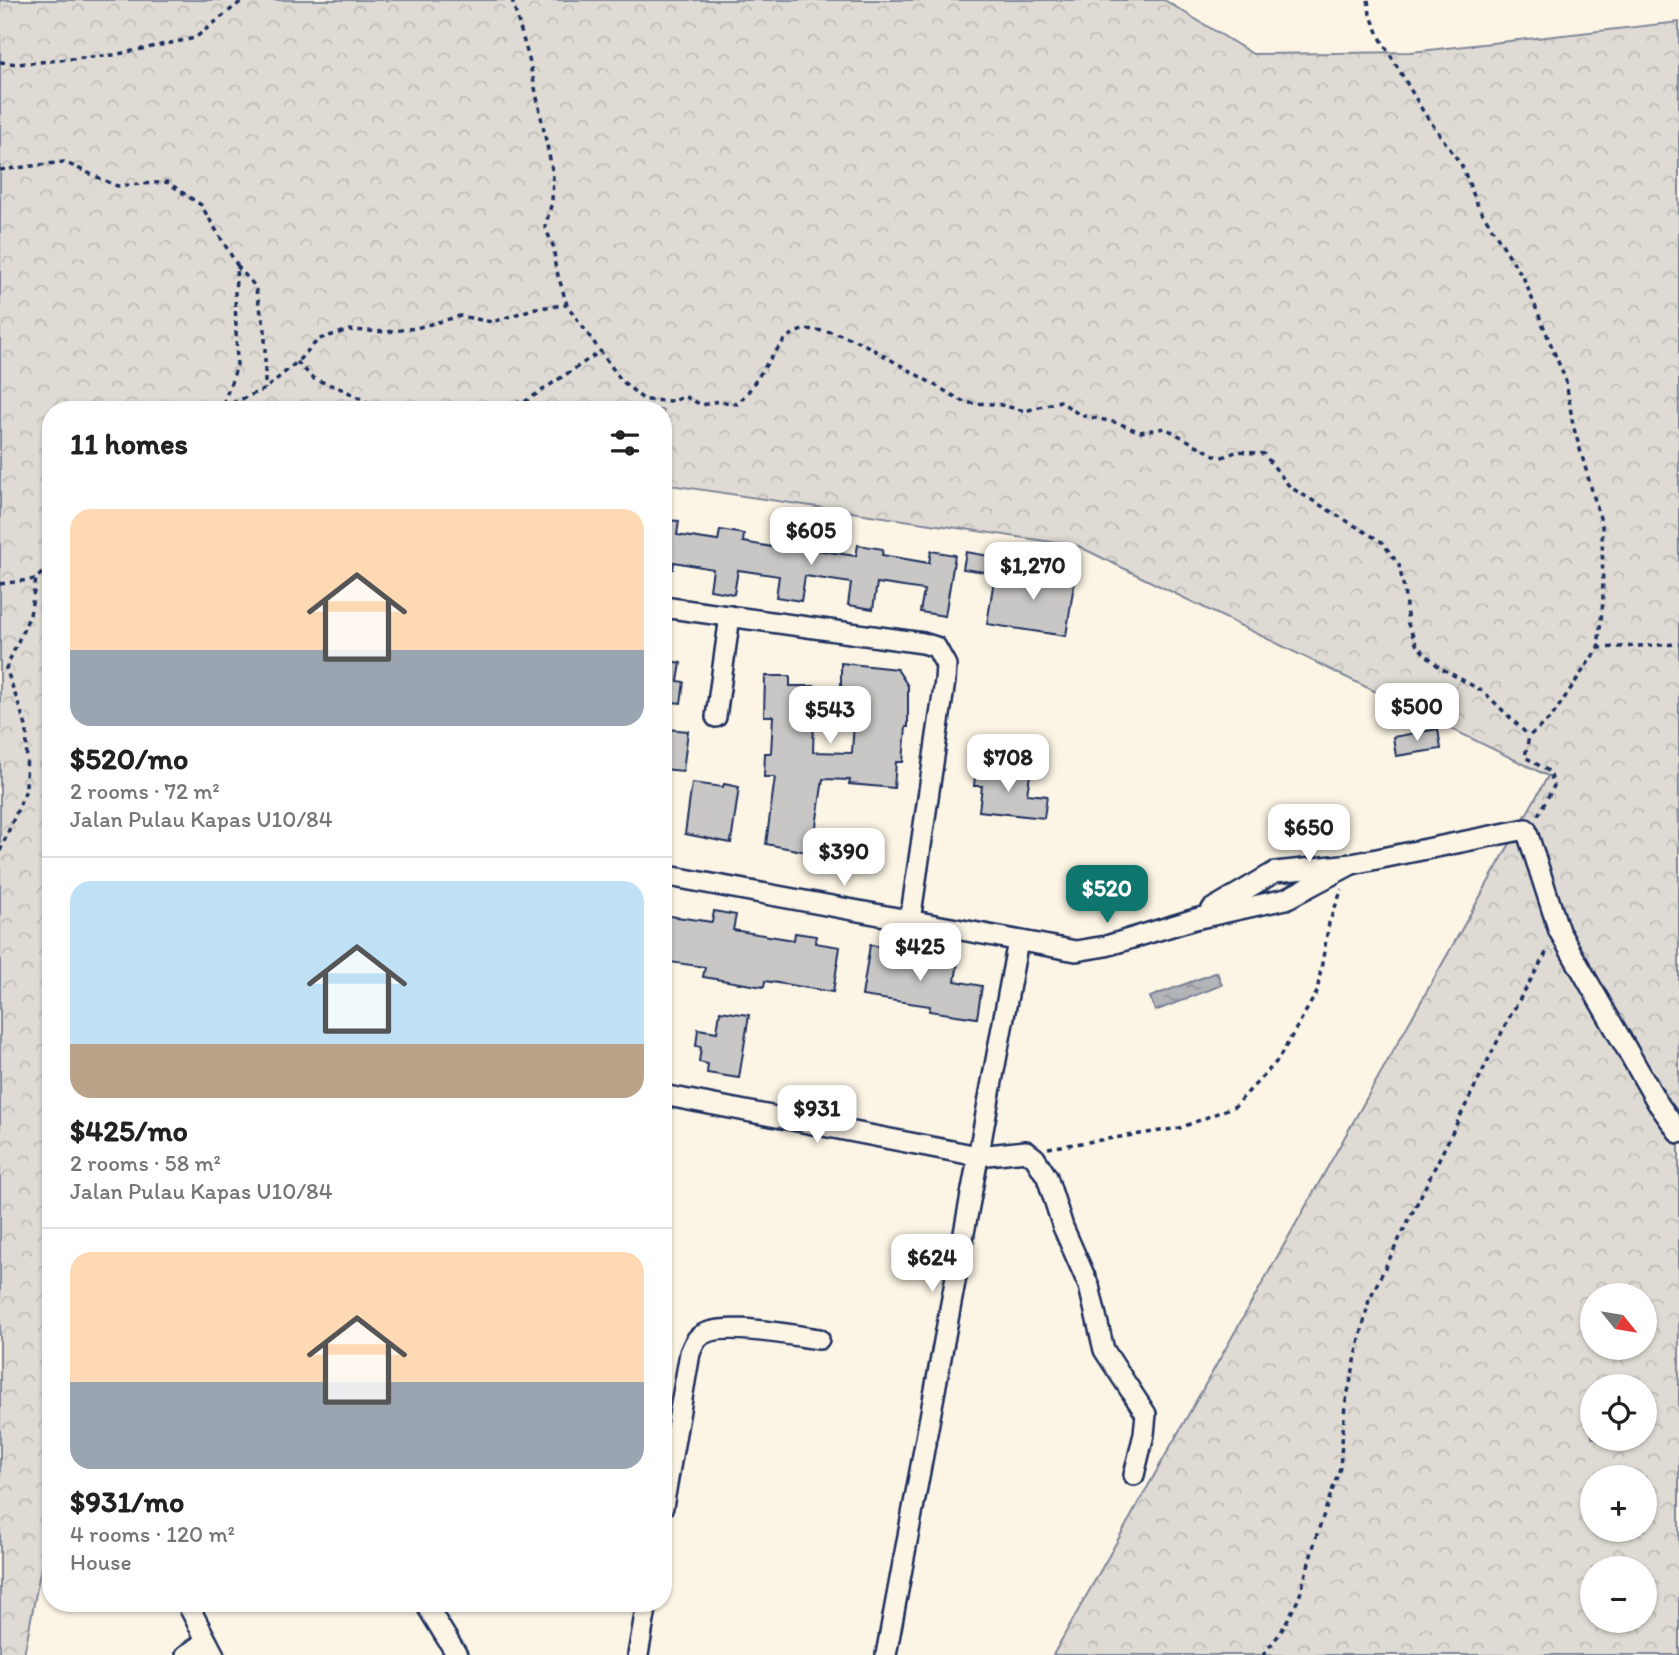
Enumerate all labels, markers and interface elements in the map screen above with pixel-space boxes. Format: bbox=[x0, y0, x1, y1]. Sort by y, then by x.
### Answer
icon: filters bbox=[606, 424, 644, 462]
text: 11 homes bbox=[70, 425, 188, 462]
pin: $605 bbox=[770, 508, 852, 567]
text: $605 bbox=[786, 516, 836, 544]
pin: $1,270 bbox=[976, 542, 1090, 602]
text: $1,270 bbox=[1000, 551, 1066, 579]
icon: home bbox=[294, 554, 420, 680]
pin: $500 bbox=[1376, 684, 1458, 743]
pin: $543 bbox=[789, 686, 871, 746]
text: $500 bbox=[1391, 692, 1443, 720]
text: $543 bbox=[805, 695, 855, 723]
pin: $708 bbox=[967, 734, 1049, 794]
text: $520/mo bbox=[70, 740, 188, 777]
text: $708 bbox=[983, 743, 1033, 771]
text: 2 rooms · 72 m² bbox=[70, 777, 220, 805]
pin: $650 bbox=[1268, 804, 1350, 864]
text: Jalan Pulau Kapas U10/84 bbox=[70, 805, 333, 833]
text: $650 bbox=[1284, 813, 1334, 841]
pin: $390 bbox=[803, 828, 885, 888]
text: $390 bbox=[819, 837, 869, 865]
pin: $520 bbox=[1066, 866, 1148, 925]
text: $520 bbox=[1082, 874, 1132, 902]
pin: $425 bbox=[879, 923, 961, 983]
icon: home bbox=[294, 926, 420, 1052]
text: $425 bbox=[895, 932, 945, 960]
pin: $931 bbox=[776, 1086, 858, 1145]
text: $931 bbox=[794, 1094, 840, 1122]
text: $425/mo bbox=[70, 1112, 188, 1149]
text: 2 rooms · 58 m² bbox=[70, 1149, 221, 1177]
text: Jalan Pulau Kapas U10/84 bbox=[70, 1177, 333, 1205]
pin: $624 bbox=[891, 1234, 973, 1294]
text: $624 bbox=[907, 1243, 957, 1271]
north arrow bbox=[1580, 1283, 1657, 1360]
map controls bbox=[1580, 1283, 1657, 1633]
icon: home bbox=[294, 1297, 420, 1423]
button: locate bbox=[1580, 1374, 1657, 1451]
button: + bbox=[1580, 1465, 1657, 1542]
text: $931/mo bbox=[70, 1483, 184, 1520]
text: 4 rooms · 120 m² bbox=[70, 1520, 235, 1548]
text: House bbox=[70, 1548, 132, 1576]
button: − bbox=[1580, 1556, 1657, 1633]

